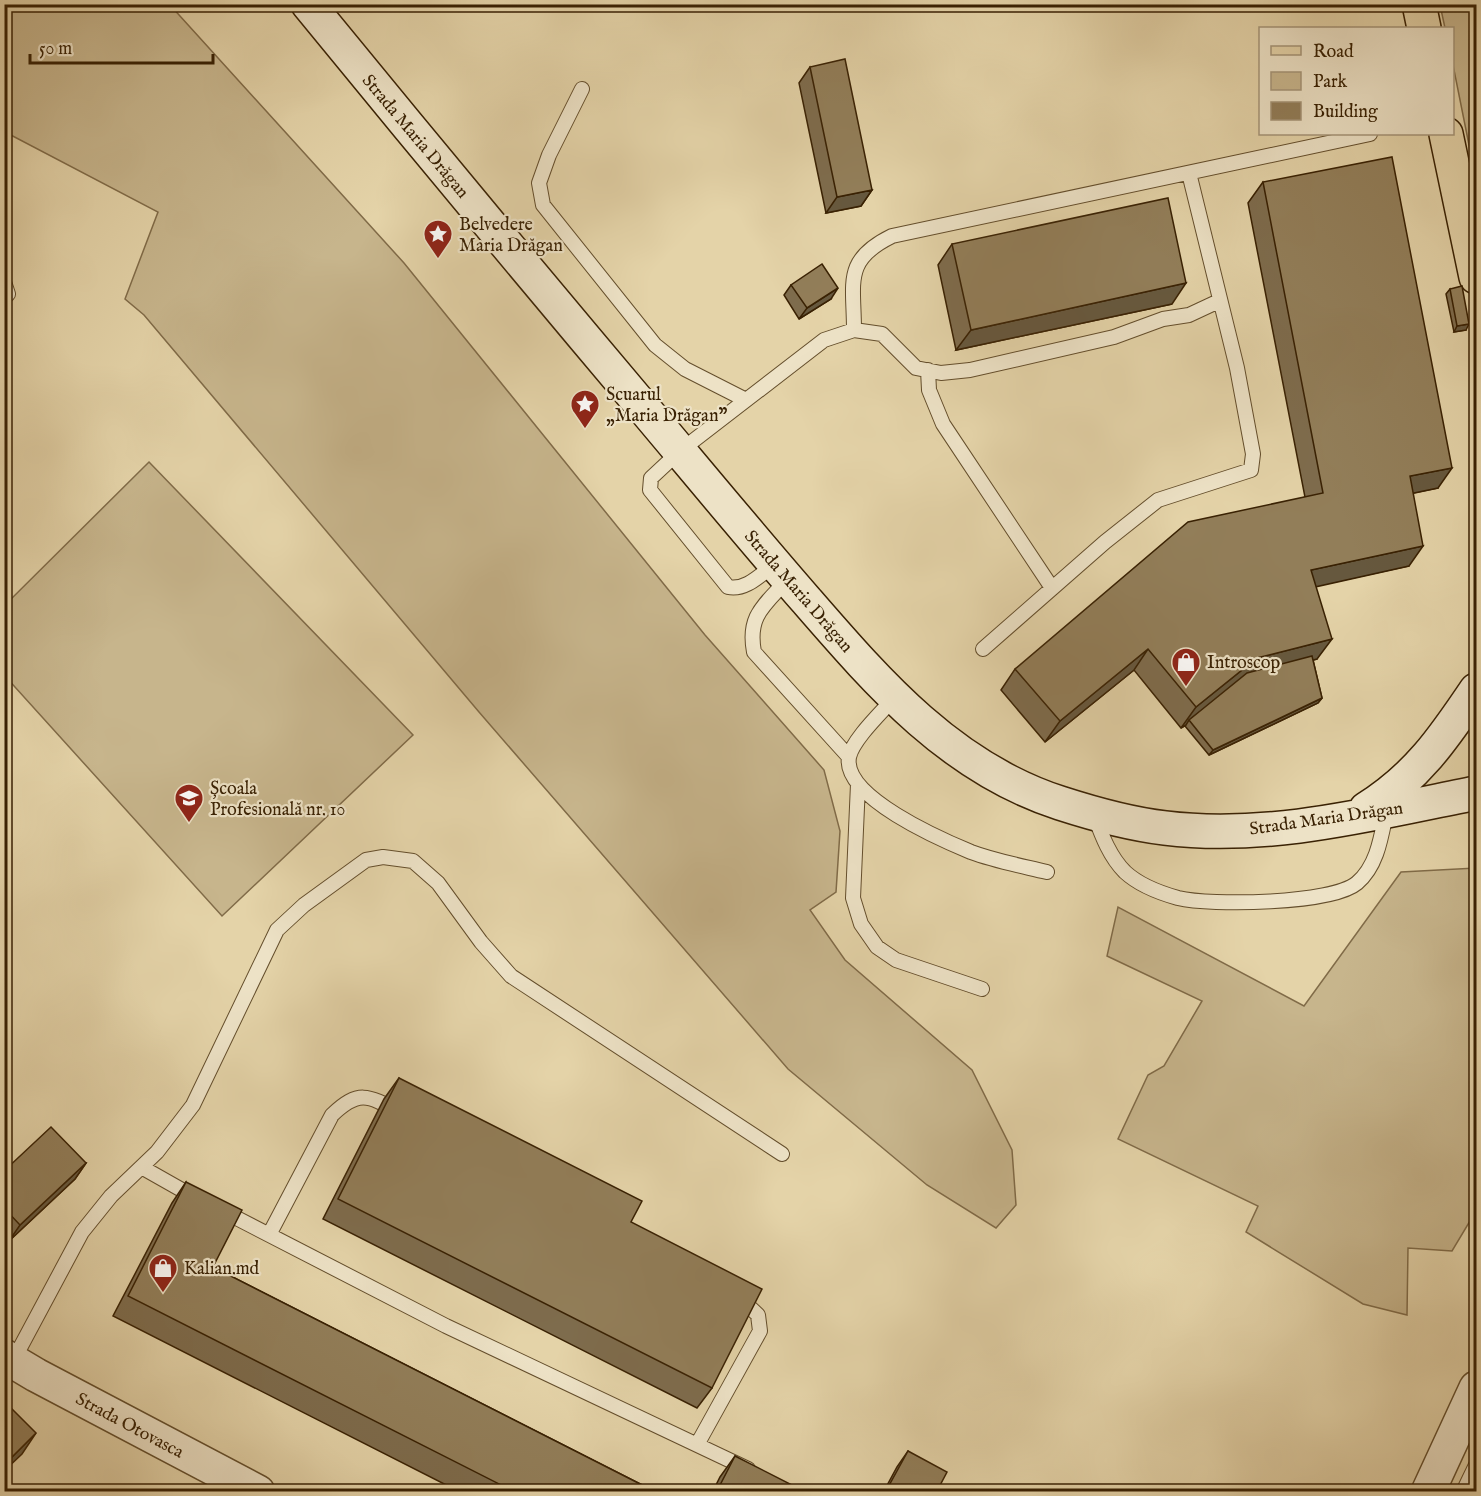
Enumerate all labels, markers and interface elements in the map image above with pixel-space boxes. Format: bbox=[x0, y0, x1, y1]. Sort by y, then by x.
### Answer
scale bar bbox=[30, 27, 213, 65]
legend bbox=[1259, 27, 1454, 135]
text: 50 m bbox=[39, 38, 72, 61]
text: Road bbox=[1313, 41, 1354, 64]
street label: Strada Maria Drăgan bbox=[356, 70, 474, 204]
text: Park bbox=[1313, 71, 1348, 94]
text: Building bbox=[1313, 101, 1378, 124]
place label: Belvedere Maria Drăgan bbox=[459, 214, 563, 258]
place icon: Belvedere Maria Drăgan bbox=[422, 218, 454, 260]
place label: Scuarul „Maria Drăgan” bbox=[606, 384, 727, 428]
place icon: Scuarul „Maria Drăgan” bbox=[569, 388, 601, 430]
street label: Strada Maria Drăgan bbox=[738, 526, 858, 658]
shop icon: Introscop bbox=[1170, 646, 1202, 688]
place label: Introscop bbox=[1207, 652, 1281, 675]
place label: Școala Profesională nr. 10 bbox=[210, 778, 345, 822]
school or university icon: Școala Profesională nr. 10 bbox=[173, 782, 205, 824]
street label: Strada Maria Drăgan bbox=[1248, 797, 1405, 842]
shop icon: Kalian.md bbox=[147, 1252, 179, 1294]
place label: Kalian.md bbox=[184, 1258, 260, 1281]
street label: Strada Otovasca bbox=[71, 1388, 188, 1465]

